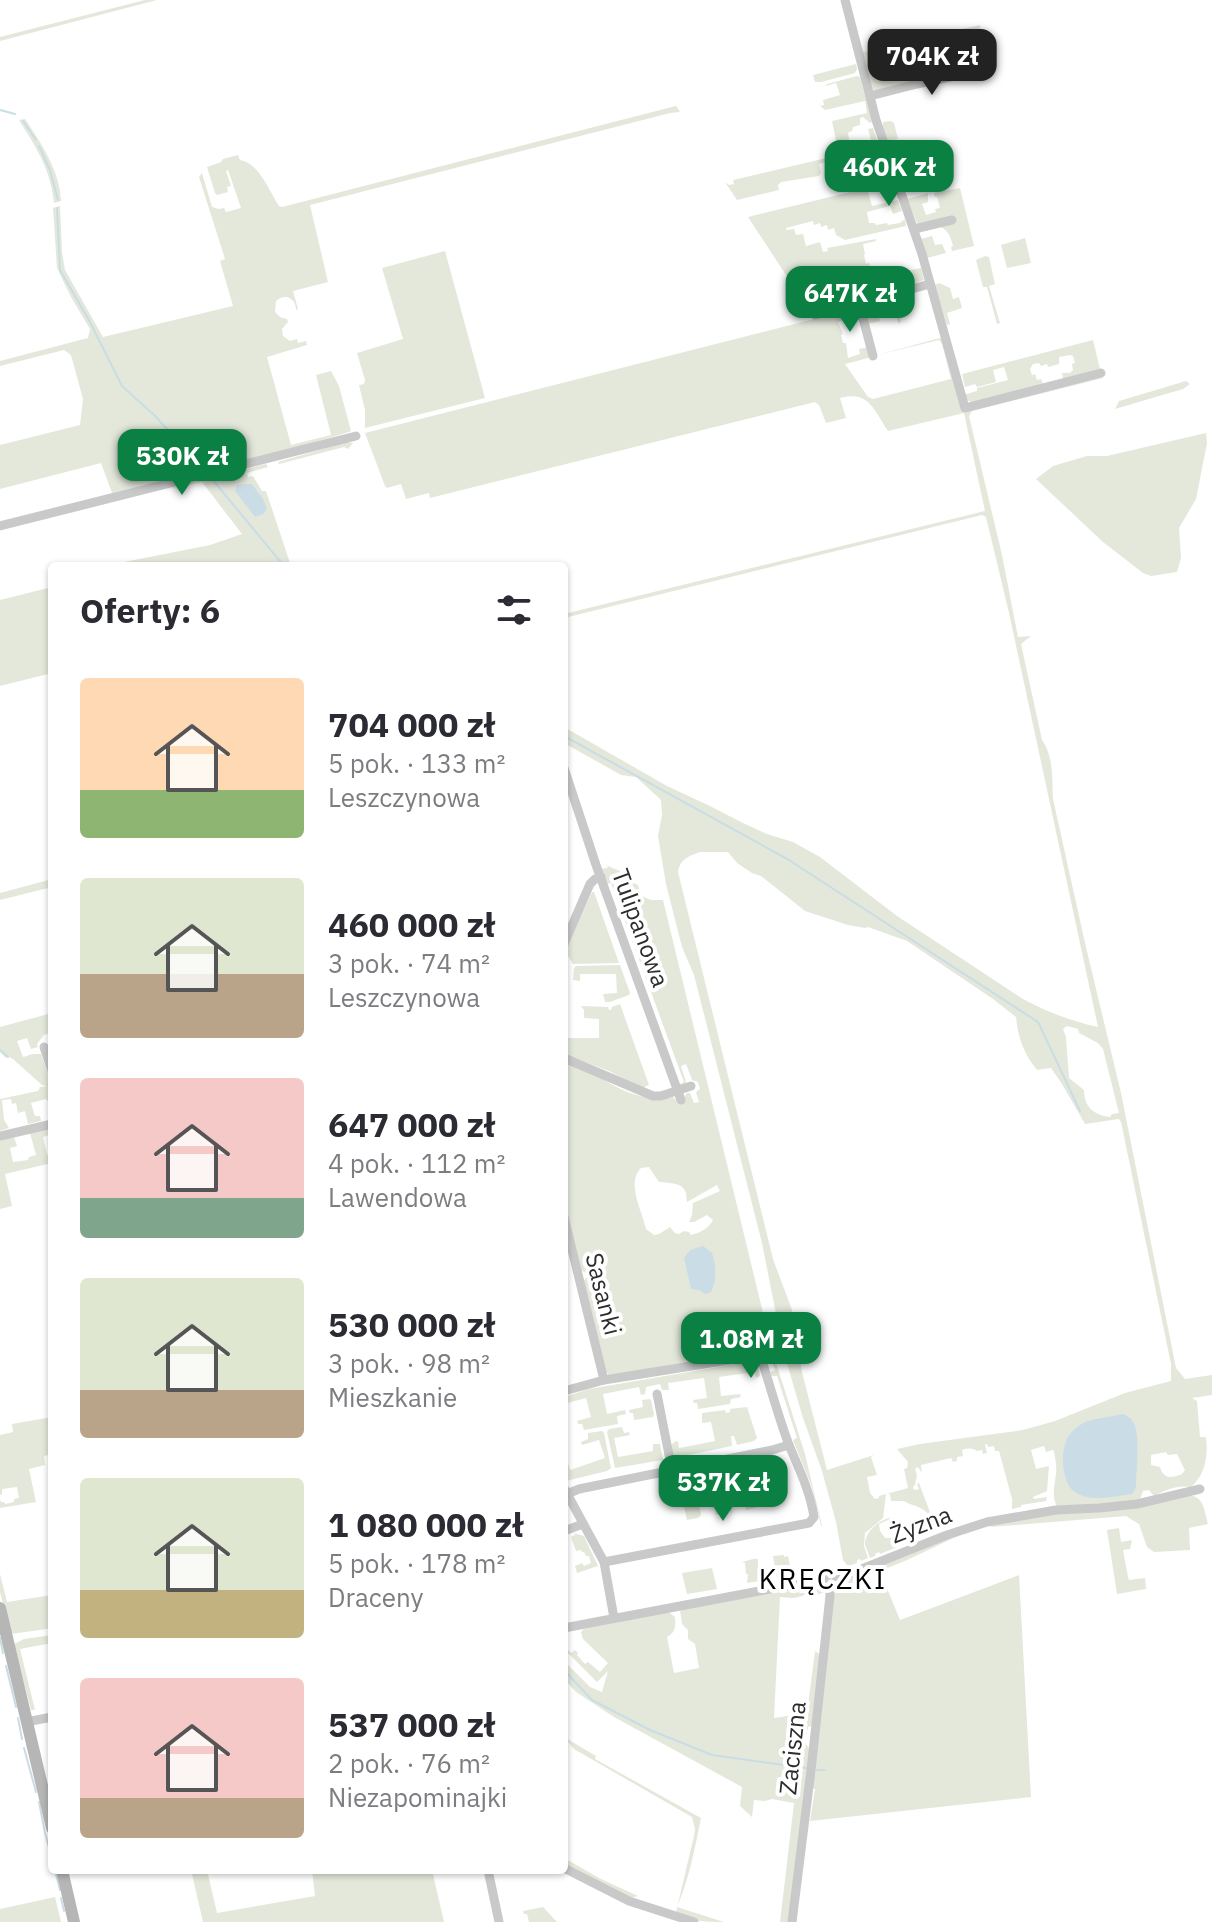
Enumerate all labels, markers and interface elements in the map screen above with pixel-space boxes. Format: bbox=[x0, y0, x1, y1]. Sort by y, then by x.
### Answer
pin: 704K zł bbox=[858, 29, 1006, 97]
text: 704K zł bbox=[886, 38, 978, 72]
pin: 460K zł bbox=[815, 140, 963, 208]
text: 460K zł bbox=[843, 149, 935, 183]
pin: 647K zł bbox=[776, 266, 924, 334]
text: 647K zł bbox=[804, 275, 896, 309]
pin: 530K zł bbox=[108, 429, 256, 497]
text: 530K zł bbox=[136, 438, 228, 472]
text: Oferty: 6 bbox=[80, 588, 220, 632]
icon: filters bbox=[492, 588, 536, 632]
text: 704 000 zł bbox=[328, 702, 495, 746]
icon: home bbox=[144, 710, 240, 806]
text: 5 pok. · 133 m² bbox=[328, 746, 506, 780]
text: Leszczynowa bbox=[328, 780, 480, 814]
street label: Tulipanowa bbox=[605, 864, 677, 991]
text: 460 000 zł bbox=[328, 902, 495, 946]
icon: home bbox=[144, 910, 240, 1006]
text: 3 pok. · 74 m² bbox=[328, 946, 490, 980]
text: Leszczynowa bbox=[328, 980, 480, 1014]
text: 647 000 zł bbox=[328, 1102, 495, 1146]
icon: home bbox=[144, 1110, 240, 1206]
text: 4 pok. · 112 m² bbox=[328, 1146, 506, 1180]
text: Lawendowa bbox=[328, 1180, 467, 1214]
street label: Sasanki bbox=[578, 1249, 630, 1338]
text: 530 000 zł bbox=[328, 1302, 495, 1346]
icon: home bbox=[144, 1310, 240, 1406]
pin: 1.08M zł bbox=[668, 1312, 834, 1380]
text: 1.08M zł bbox=[699, 1321, 803, 1355]
text: 3 pok. · 98 m² bbox=[328, 1346, 490, 1380]
text: Mieszkanie bbox=[328, 1380, 457, 1414]
pin: 537K zł bbox=[649, 1455, 797, 1523]
text: 537K zł bbox=[677, 1464, 769, 1498]
street label: Żyzna bbox=[885, 1498, 956, 1550]
text: 1 080 000 zł bbox=[328, 1502, 523, 1546]
icon: home bbox=[144, 1510, 240, 1606]
text: 5 pok. · 178 m² bbox=[328, 1546, 506, 1580]
district label: KRĘCZKI bbox=[759, 1560, 887, 1597]
text: Draceny bbox=[328, 1580, 424, 1614]
street label: Zaciszna bbox=[771, 1699, 813, 1796]
text: 537 000 zł bbox=[328, 1702, 495, 1746]
icon: home bbox=[144, 1710, 240, 1806]
text: 2 pok. · 76 m² bbox=[328, 1746, 490, 1780]
text: Niezapominajki bbox=[328, 1780, 507, 1814]

